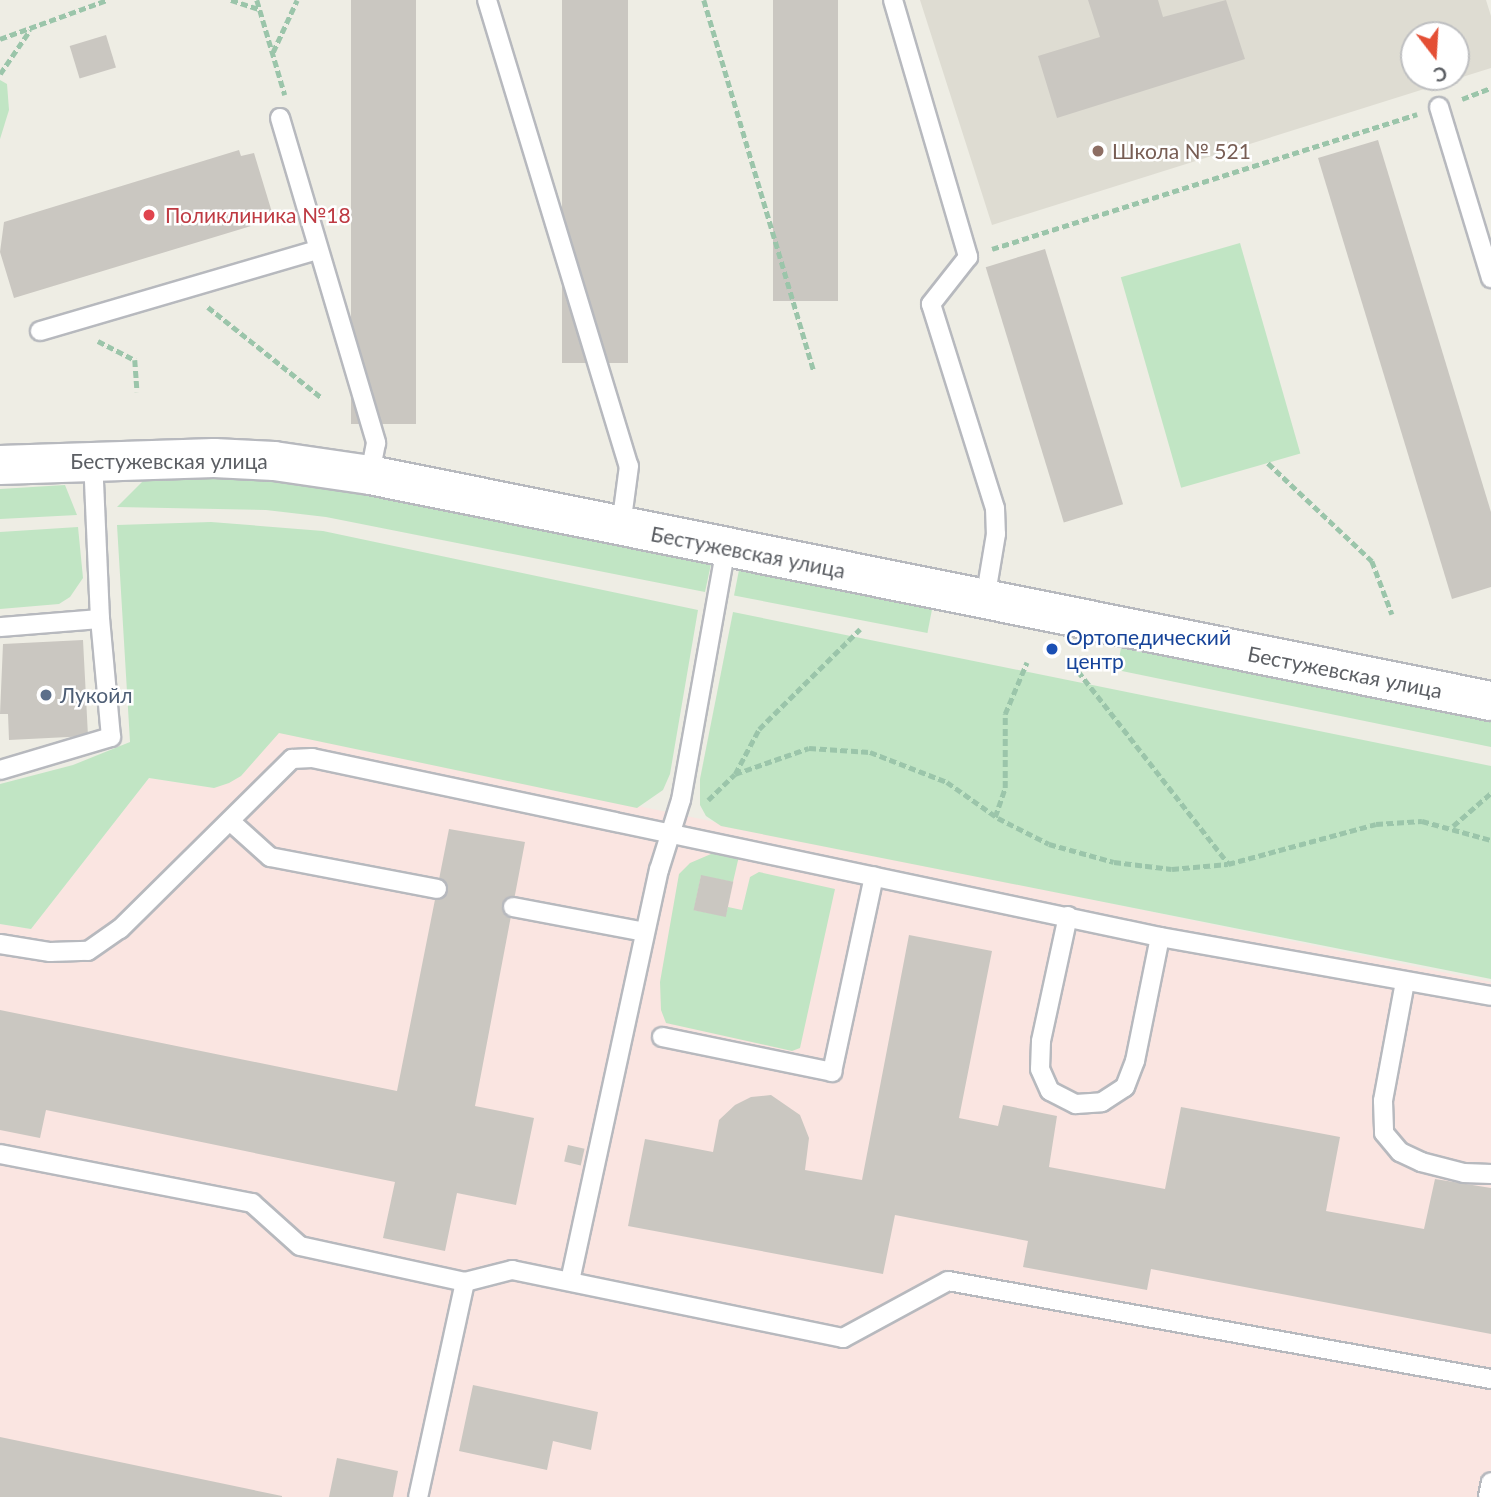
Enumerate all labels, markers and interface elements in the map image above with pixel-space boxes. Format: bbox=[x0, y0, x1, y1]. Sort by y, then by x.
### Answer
north arrow bbox=[1400, 21, 1470, 91]
text: С bbox=[1431, 62, 1450, 87]
place label: Школа № 521 bbox=[1112, 138, 1251, 164]
marker: Школа № 521 bbox=[1090, 143, 1106, 159]
place label: Поликлиника №18 bbox=[165, 202, 351, 228]
marker: Поликлиника №18 bbox=[139, 205, 159, 225]
street label: Бестужевская улица bbox=[70, 448, 268, 474]
street label: Бестужевская улица bbox=[649, 521, 847, 583]
place label: Ортопедический центр bbox=[1066, 624, 1231, 674]
marker: Ортопедический центр bbox=[1044, 641, 1060, 657]
street label: Бестужевская улица bbox=[1246, 641, 1444, 703]
place label: Лукойл bbox=[60, 682, 133, 708]
marker: Лукойл bbox=[38, 687, 54, 703]

